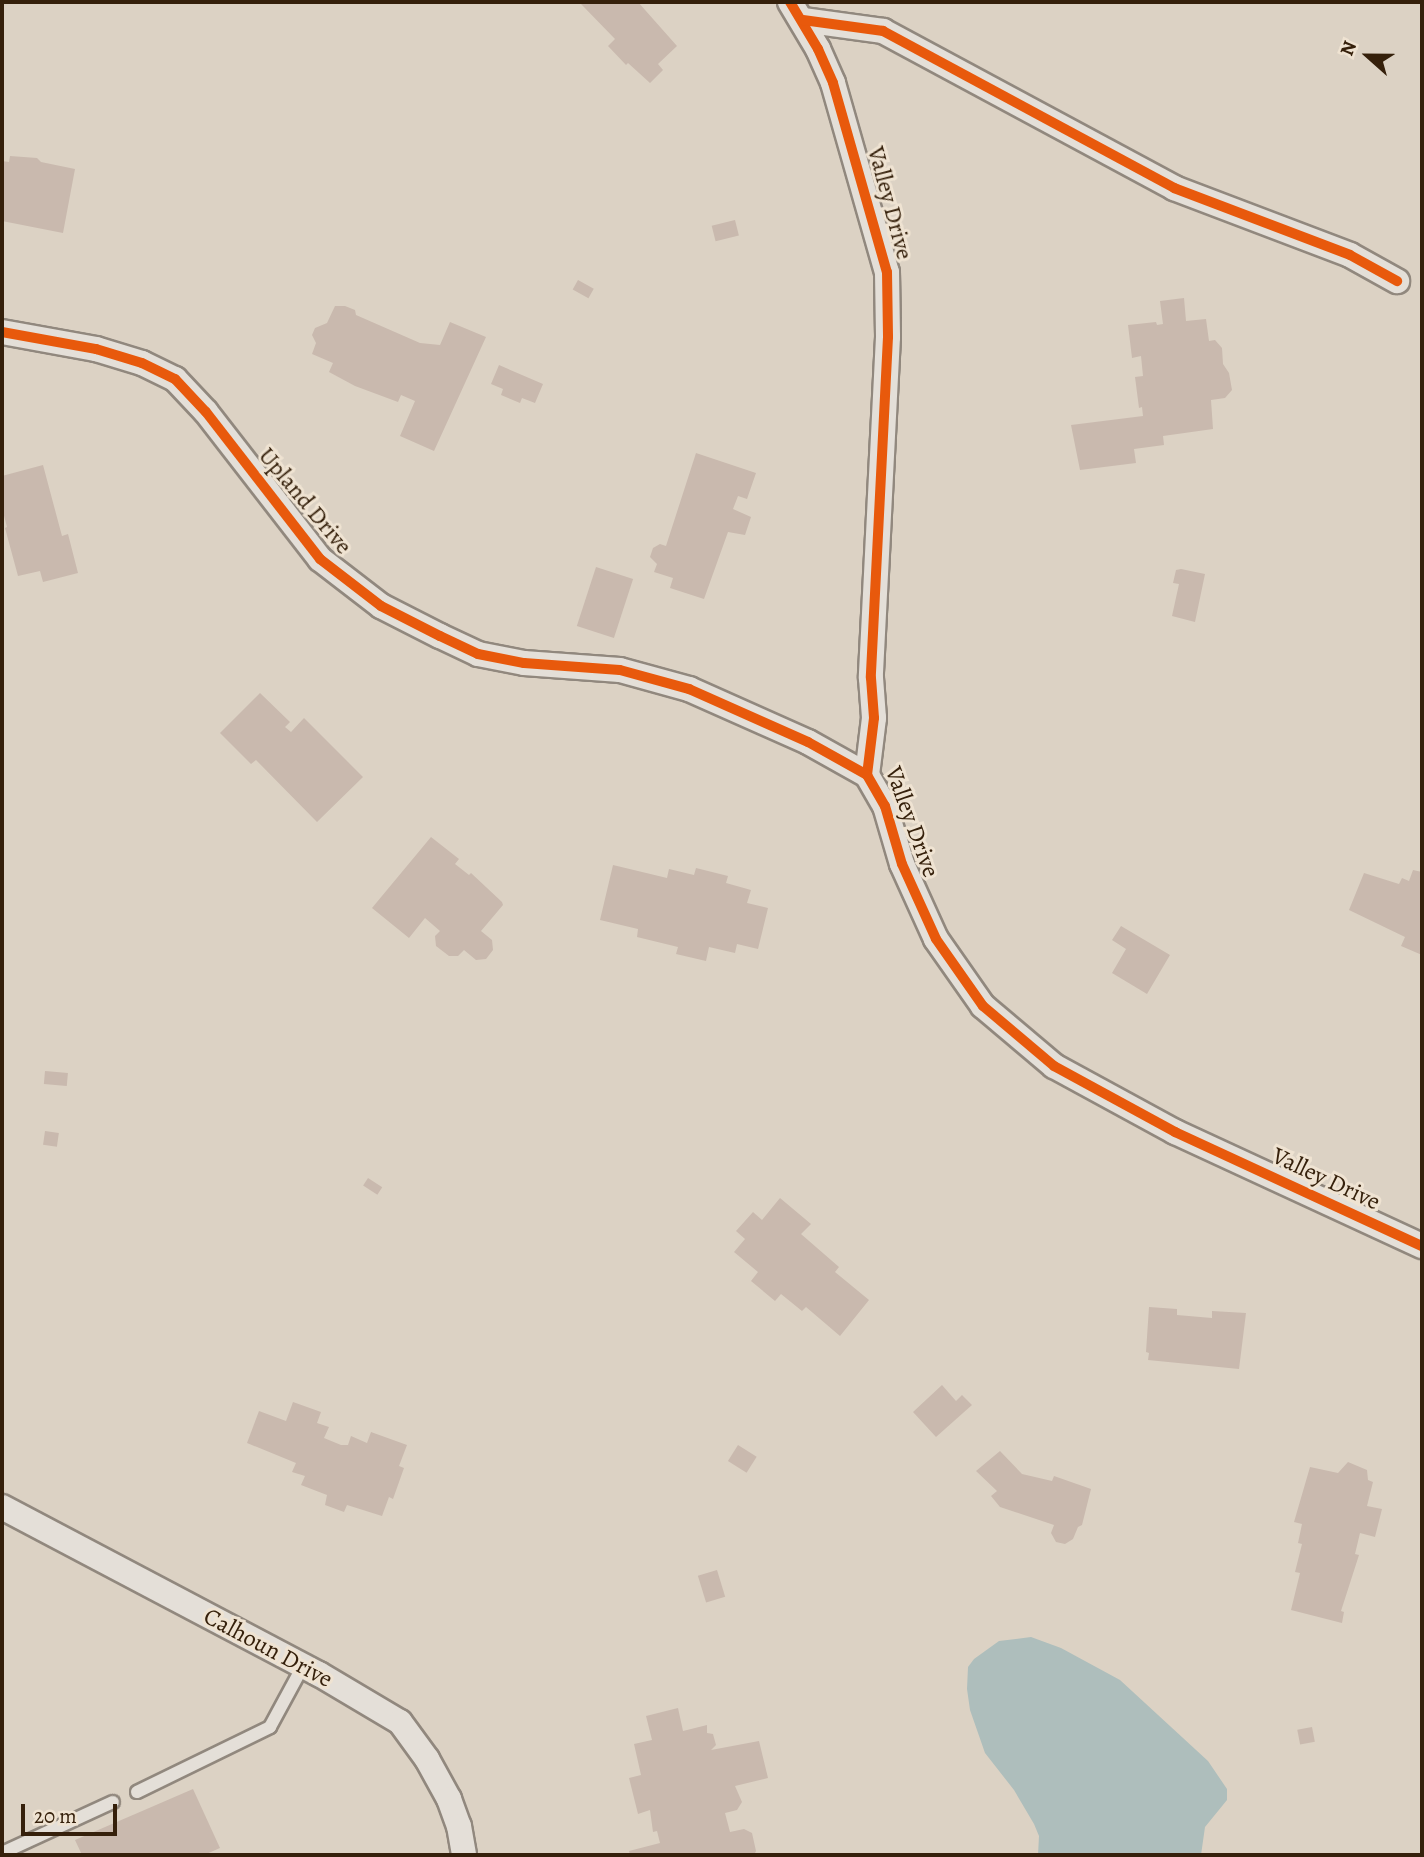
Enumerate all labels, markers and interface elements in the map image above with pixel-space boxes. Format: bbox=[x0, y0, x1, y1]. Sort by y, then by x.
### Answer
north arrow bbox=[1333, 21, 1403, 91]
text: N bbox=[1334, 37, 1363, 60]
street label: Valley Drive bbox=[861, 143, 919, 263]
street label: Upland Drive bbox=[252, 442, 358, 560]
street label: Valley Drive bbox=[879, 763, 945, 881]
street label: Valley Drive bbox=[1267, 1141, 1385, 1217]
street label: Calhoun Drive bbox=[199, 1602, 337, 1694]
scale bar bbox=[24, 1790, 121, 1834]
text: 20 m bbox=[34, 1802, 77, 1830]

